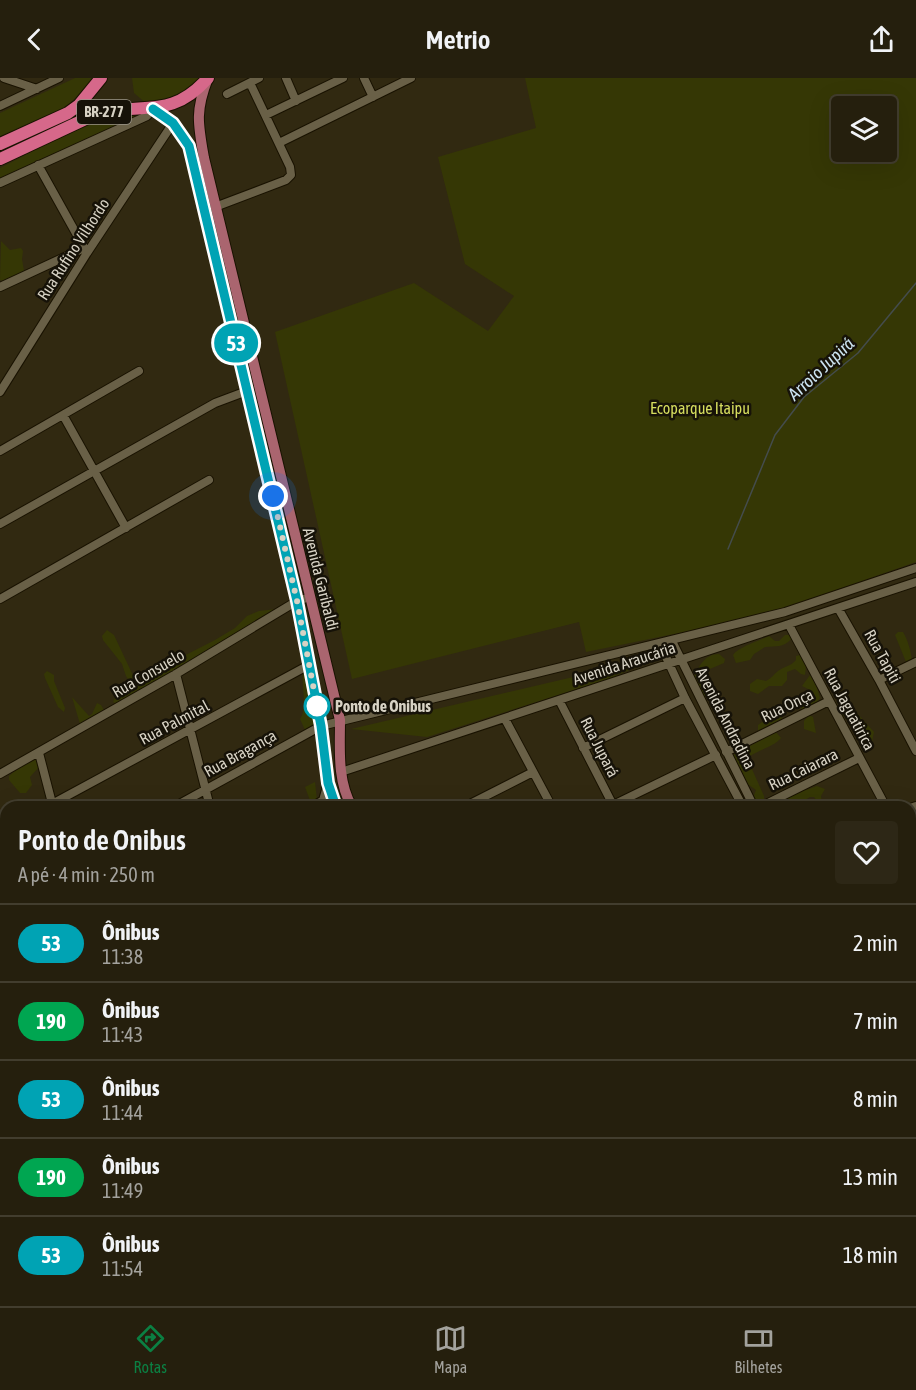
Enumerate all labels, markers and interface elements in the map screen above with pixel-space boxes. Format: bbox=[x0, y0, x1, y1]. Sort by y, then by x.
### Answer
icon: back bbox=[18, 23, 51, 56]
icon: share bbox=[865, 23, 898, 56]
text: Metrio bbox=[426, 24, 491, 55]
map controls bbox=[831, 96, 897, 162]
button: layers bbox=[831, 96, 897, 162]
road number: BR-277 bbox=[77, 100, 131, 124]
street label: Rua Rufino Vilhordo bbox=[33, 195, 113, 303]
line badge: 53 bbox=[209, 324, 263, 362]
text: 53 bbox=[226, 331, 246, 355]
water label: Arroio Jupirá bbox=[783, 332, 859, 405]
park label: Ecoparque Itaipu bbox=[650, 399, 750, 418]
your location bbox=[258, 481, 288, 511]
street label: Avenida Garibaldi bbox=[300, 526, 342, 632]
street label: Rua Tapiti bbox=[860, 626, 905, 686]
street label: Avenida Araucária bbox=[570, 638, 678, 688]
street label: Rua Consuelo bbox=[109, 645, 187, 701]
street label: Avenida Andradina bbox=[693, 664, 759, 772]
street label: Rua Jaguatirica bbox=[820, 665, 879, 753]
street label: Rua Onça bbox=[758, 685, 816, 726]
marker: Ponto de Onibus bbox=[304, 693, 330, 719]
street label: Rua Palmital bbox=[136, 696, 212, 748]
place label: Ponto de Onibus bbox=[335, 697, 431, 715]
street label: Rua Jupará bbox=[576, 714, 623, 781]
street label: Rua Bragança bbox=[201, 726, 280, 781]
street label: Rua Caiarara bbox=[765, 745, 841, 793]
button: heart bbox=[835, 821, 898, 884]
text: Ponto de Onibus bbox=[18, 824, 186, 856]
text: A pé · 4 min · 250 m bbox=[18, 863, 155, 886]
text: Ônibus bbox=[102, 919, 159, 945]
text: 2 min bbox=[853, 930, 898, 956]
text: 53 bbox=[41, 931, 61, 955]
text: 11:38 bbox=[102, 945, 143, 968]
text: Ônibus bbox=[102, 997, 159, 1023]
text: 7 min bbox=[853, 1008, 898, 1034]
text: 190 bbox=[36, 1009, 66, 1033]
text: 11:43 bbox=[102, 1023, 143, 1046]
text: Ônibus bbox=[102, 1075, 159, 1101]
text: 8 min bbox=[853, 1086, 898, 1112]
text: 53 bbox=[41, 1087, 61, 1111]
text: 11:44 bbox=[102, 1101, 143, 1124]
text: Ônibus bbox=[102, 1153, 159, 1179]
text: 13 min bbox=[843, 1164, 898, 1190]
text: 190 bbox=[36, 1165, 66, 1189]
text: 11:49 bbox=[102, 1179, 143, 1202]
text: Ônibus bbox=[102, 1231, 159, 1257]
text: 18 min bbox=[843, 1242, 898, 1268]
text: 53 bbox=[41, 1243, 61, 1267]
text: 11:54 bbox=[102, 1257, 143, 1280]
tab: Rotas bbox=[134, 1322, 167, 1376]
tab: Mapa bbox=[434, 1322, 467, 1376]
tab: Bilhetes bbox=[734, 1322, 782, 1376]

